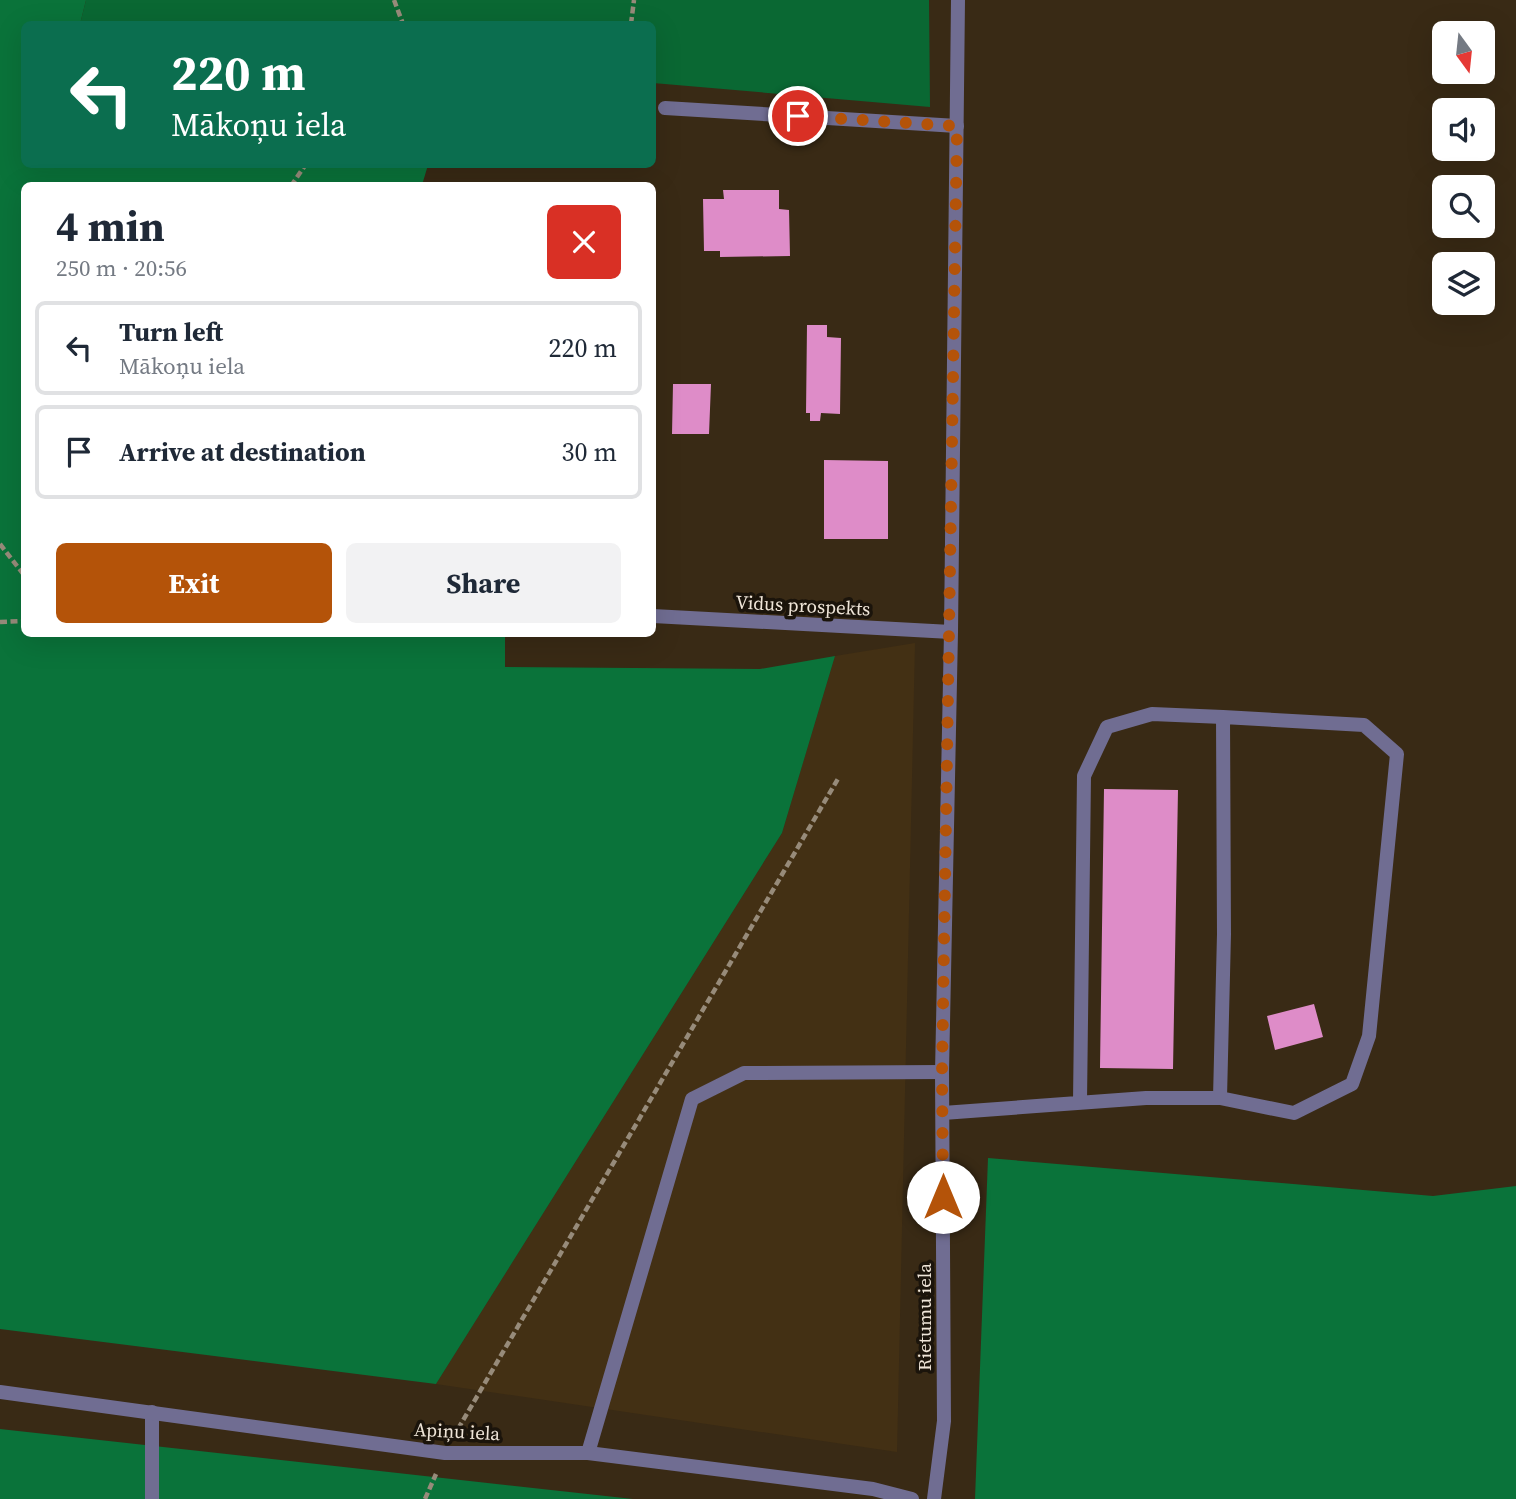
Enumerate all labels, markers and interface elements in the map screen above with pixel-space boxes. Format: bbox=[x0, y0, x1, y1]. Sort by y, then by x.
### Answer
north arrow bbox=[1432, 21, 1494, 84]
map controls bbox=[1432, 21, 1495, 315]
text: 220 m bbox=[171, 39, 306, 106]
icon: left bbox=[56, 49, 147, 140]
pin bbox=[768, 86, 828, 146]
icon: arrive bbox=[779, 97, 817, 135]
button: sound bbox=[1432, 98, 1495, 161]
text: Mākoņu iela bbox=[171, 103, 346, 147]
button: search bbox=[1432, 175, 1495, 238]
text: 4 min bbox=[56, 197, 165, 255]
button: close bbox=[547, 205, 621, 279]
text: 250 m · 20:56 bbox=[56, 252, 187, 284]
button: layers bbox=[1432, 252, 1495, 315]
text: Turn left bbox=[119, 314, 223, 350]
icon: left bbox=[60, 329, 98, 367]
text: 220 m bbox=[549, 330, 617, 366]
text: Mākoņu iela bbox=[119, 350, 245, 382]
icon: arrive bbox=[60, 433, 98, 471]
text: Arrive at destination bbox=[119, 434, 366, 470]
text: 30 m bbox=[562, 434, 617, 470]
button: Exit bbox=[56, 543, 332, 623]
button: Share bbox=[346, 543, 621, 623]
street label: Vidus prospekts bbox=[735, 588, 871, 622]
position arrow bbox=[906, 1160, 980, 1234]
street label: Rietumu iela bbox=[911, 1263, 937, 1371]
street label: Apiņu iela bbox=[413, 1416, 501, 1446]

